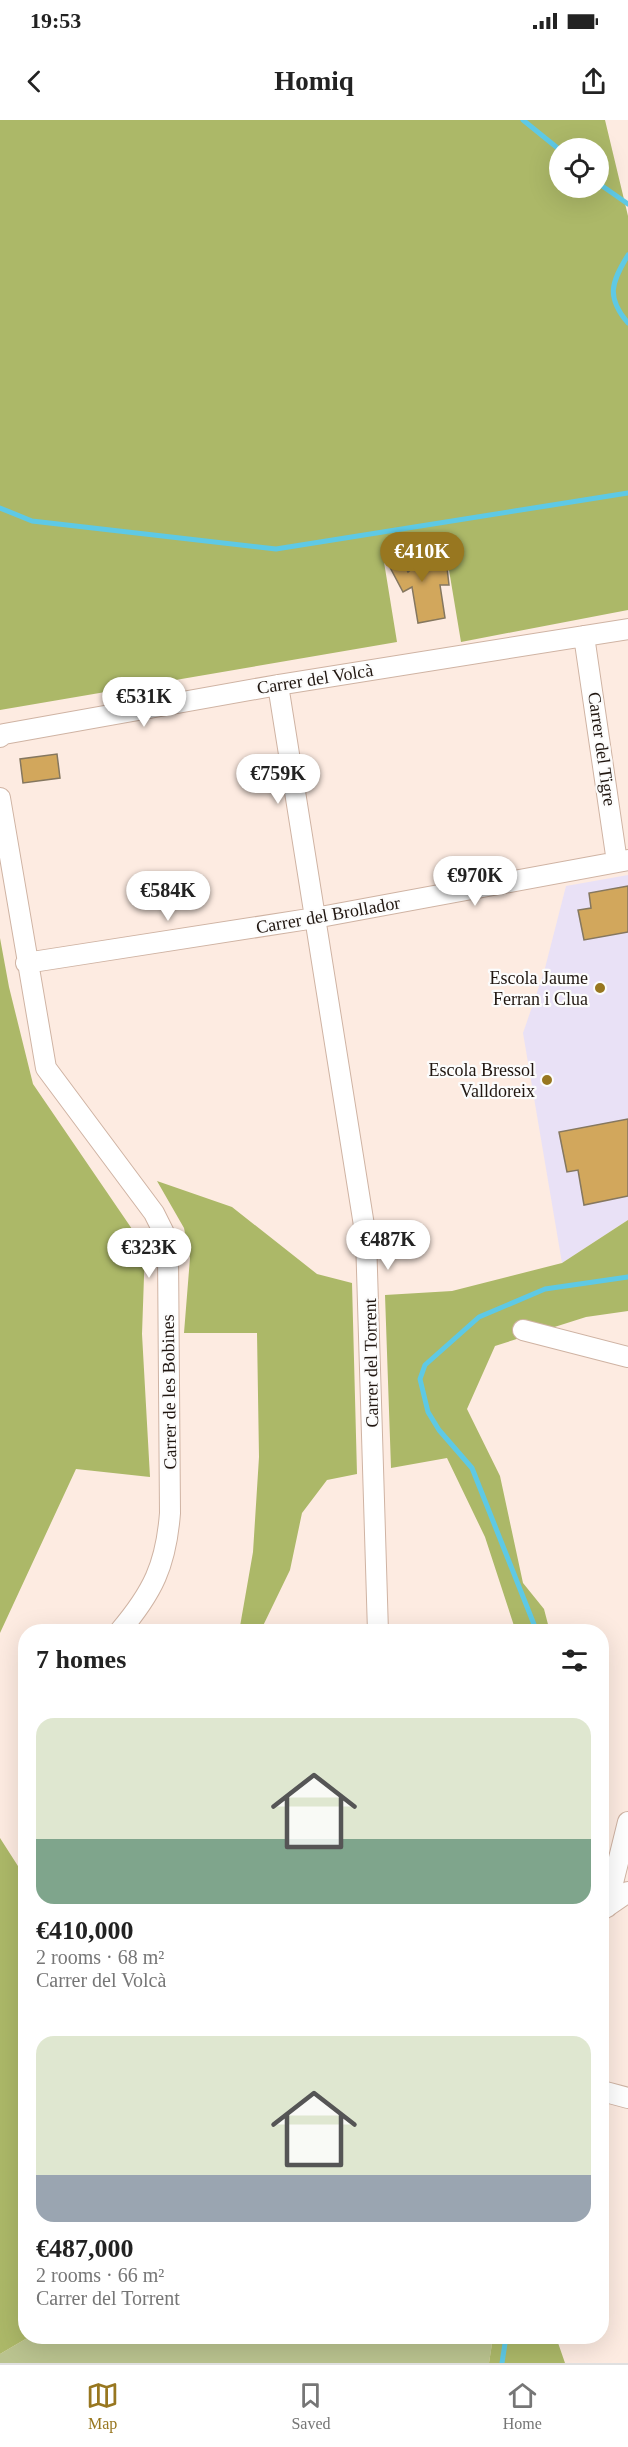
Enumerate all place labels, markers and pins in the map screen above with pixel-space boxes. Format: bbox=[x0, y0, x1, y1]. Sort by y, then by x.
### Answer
pin: €410K bbox=[380, 532, 464, 583]
pin: €531K bbox=[102, 677, 186, 728]
pin: €759K bbox=[236, 754, 320, 805]
pin: €970K bbox=[433, 856, 517, 907]
pin: €584K bbox=[126, 871, 210, 922]
place label: Escola Jaume Ferran i Clua bbox=[490, 968, 588, 1009]
marker: Escola Jaume Ferran i Clua bbox=[593, 981, 607, 995]
place label: Escola Bressol Valldoreix bbox=[429, 1060, 535, 1101]
marker: Escola Bressol Valldoreix bbox=[540, 1073, 554, 1087]
pin: €487K bbox=[346, 1220, 430, 1271]
pin: €323K bbox=[107, 1228, 191, 1279]

